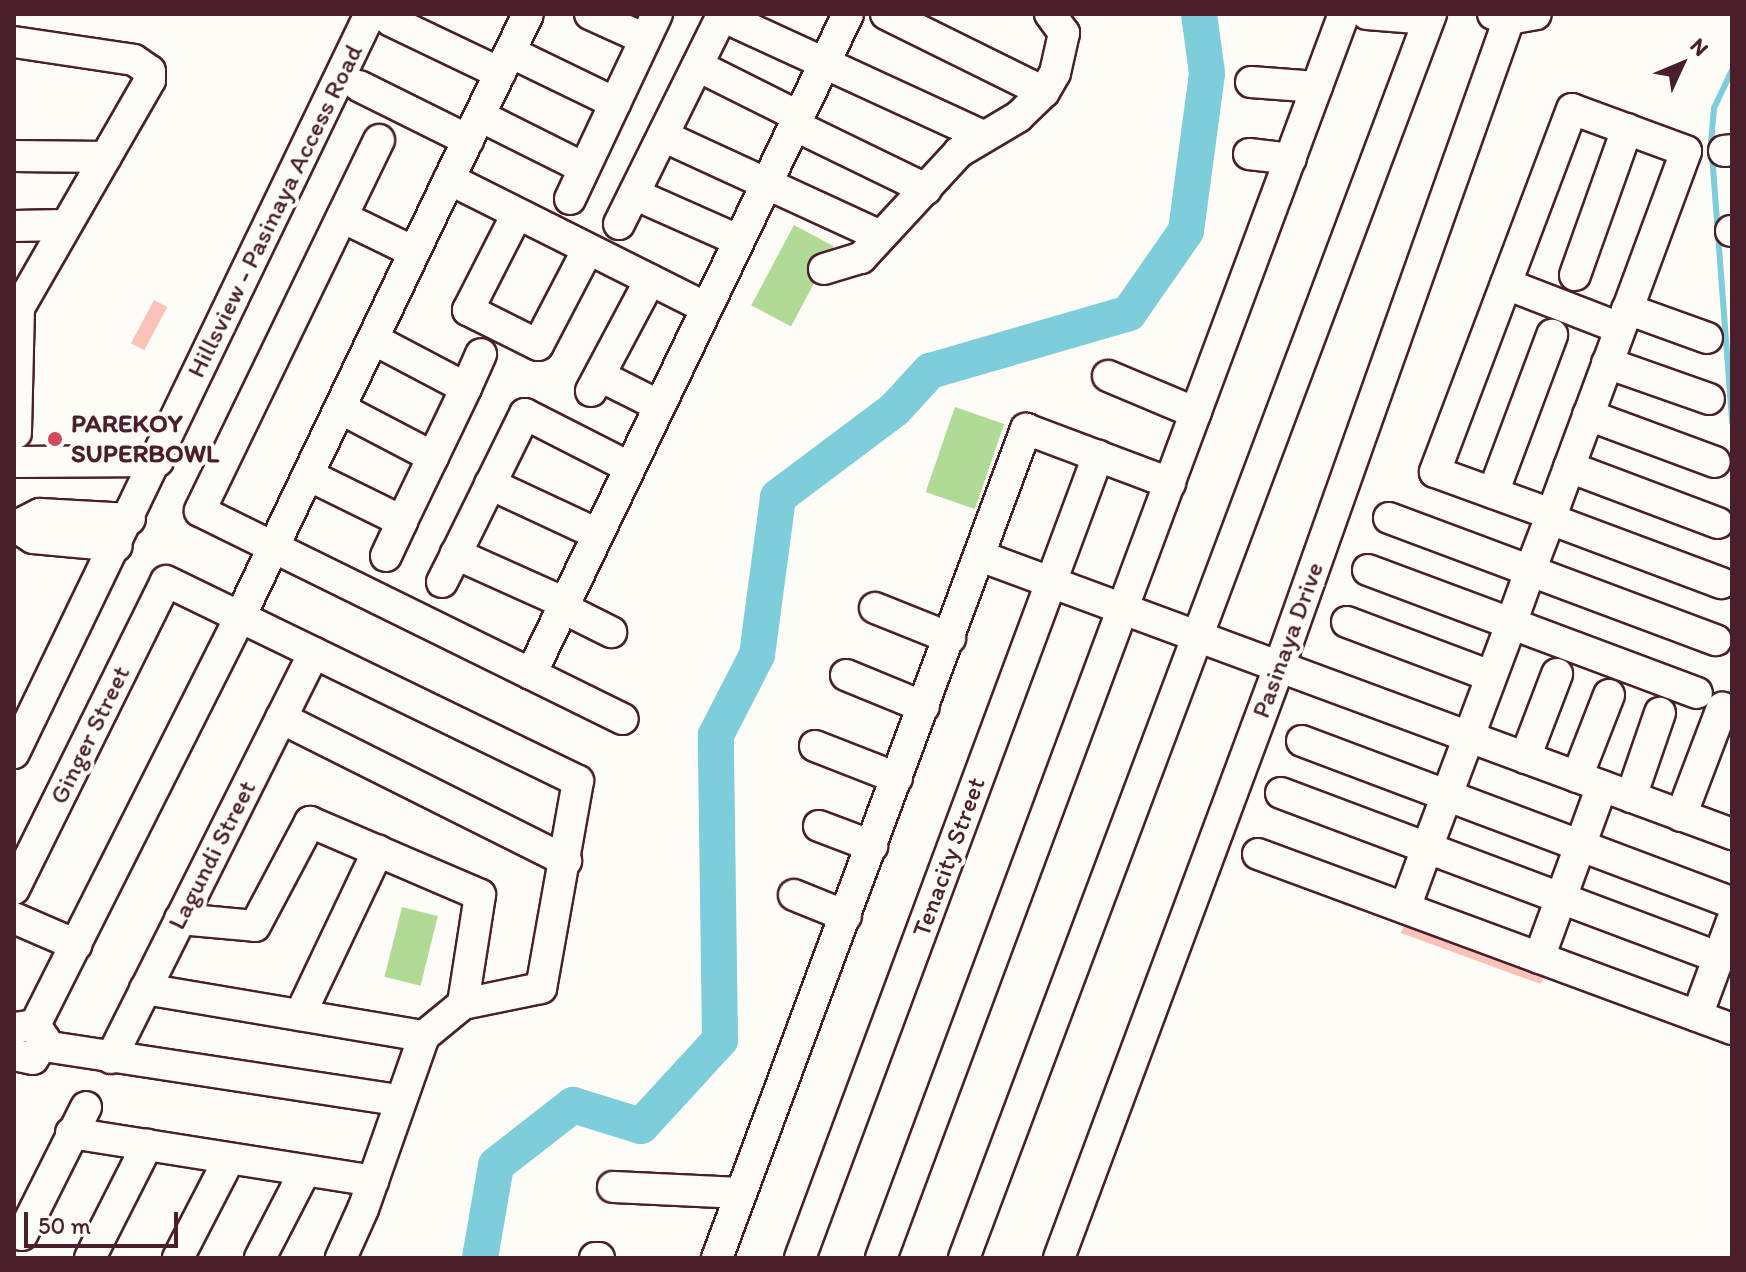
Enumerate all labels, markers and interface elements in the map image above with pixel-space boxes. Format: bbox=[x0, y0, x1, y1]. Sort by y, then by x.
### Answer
north arrow bbox=[1642, 24, 1722, 104]
text: N bbox=[1685, 32, 1714, 62]
street label: Hillsview - Pasinaya Access Road bbox=[181, 40, 369, 382]
place label: PAREKOY SUPERBOWL bbox=[71, 408, 219, 470]
marker: PAREKOY SUPERBOWL bbox=[46, 430, 64, 448]
street label: Pasinaya Drive bbox=[1245, 558, 1331, 722]
street label: Ginger Street bbox=[43, 661, 137, 809]
street label: Tenacity Street bbox=[906, 773, 992, 941]
street label: Lagundi Street bbox=[161, 775, 263, 935]
scale bar bbox=[28, 1196, 182, 1246]
text: 50 m bbox=[38, 1211, 91, 1240]

